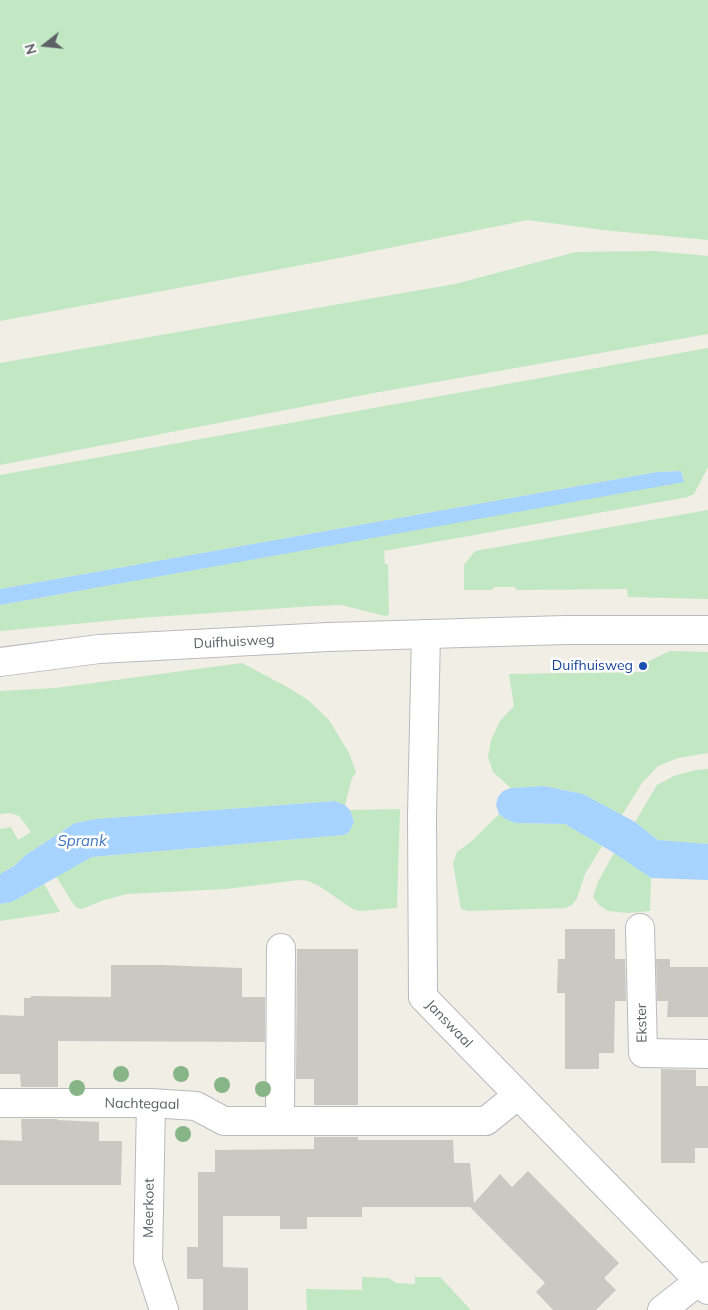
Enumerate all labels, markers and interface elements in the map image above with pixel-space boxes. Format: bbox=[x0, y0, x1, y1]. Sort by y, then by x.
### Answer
north arrow bbox=[20, 20, 70, 70]
text: N bbox=[20, 42, 41, 57]
street label: Duifhuisweg bbox=[193, 631, 275, 653]
place label: Duifhuisweg bbox=[552, 658, 633, 674]
marker: Duifhuisweg bbox=[637, 660, 649, 672]
water label: Sprank bbox=[57, 832, 107, 850]
street label: Janswaal bbox=[422, 997, 476, 1051]
street label: Ekster bbox=[633, 1003, 651, 1043]
street label: Nachtegaal bbox=[104, 1095, 180, 1113]
street label: Meerkoet bbox=[140, 1178, 158, 1238]

